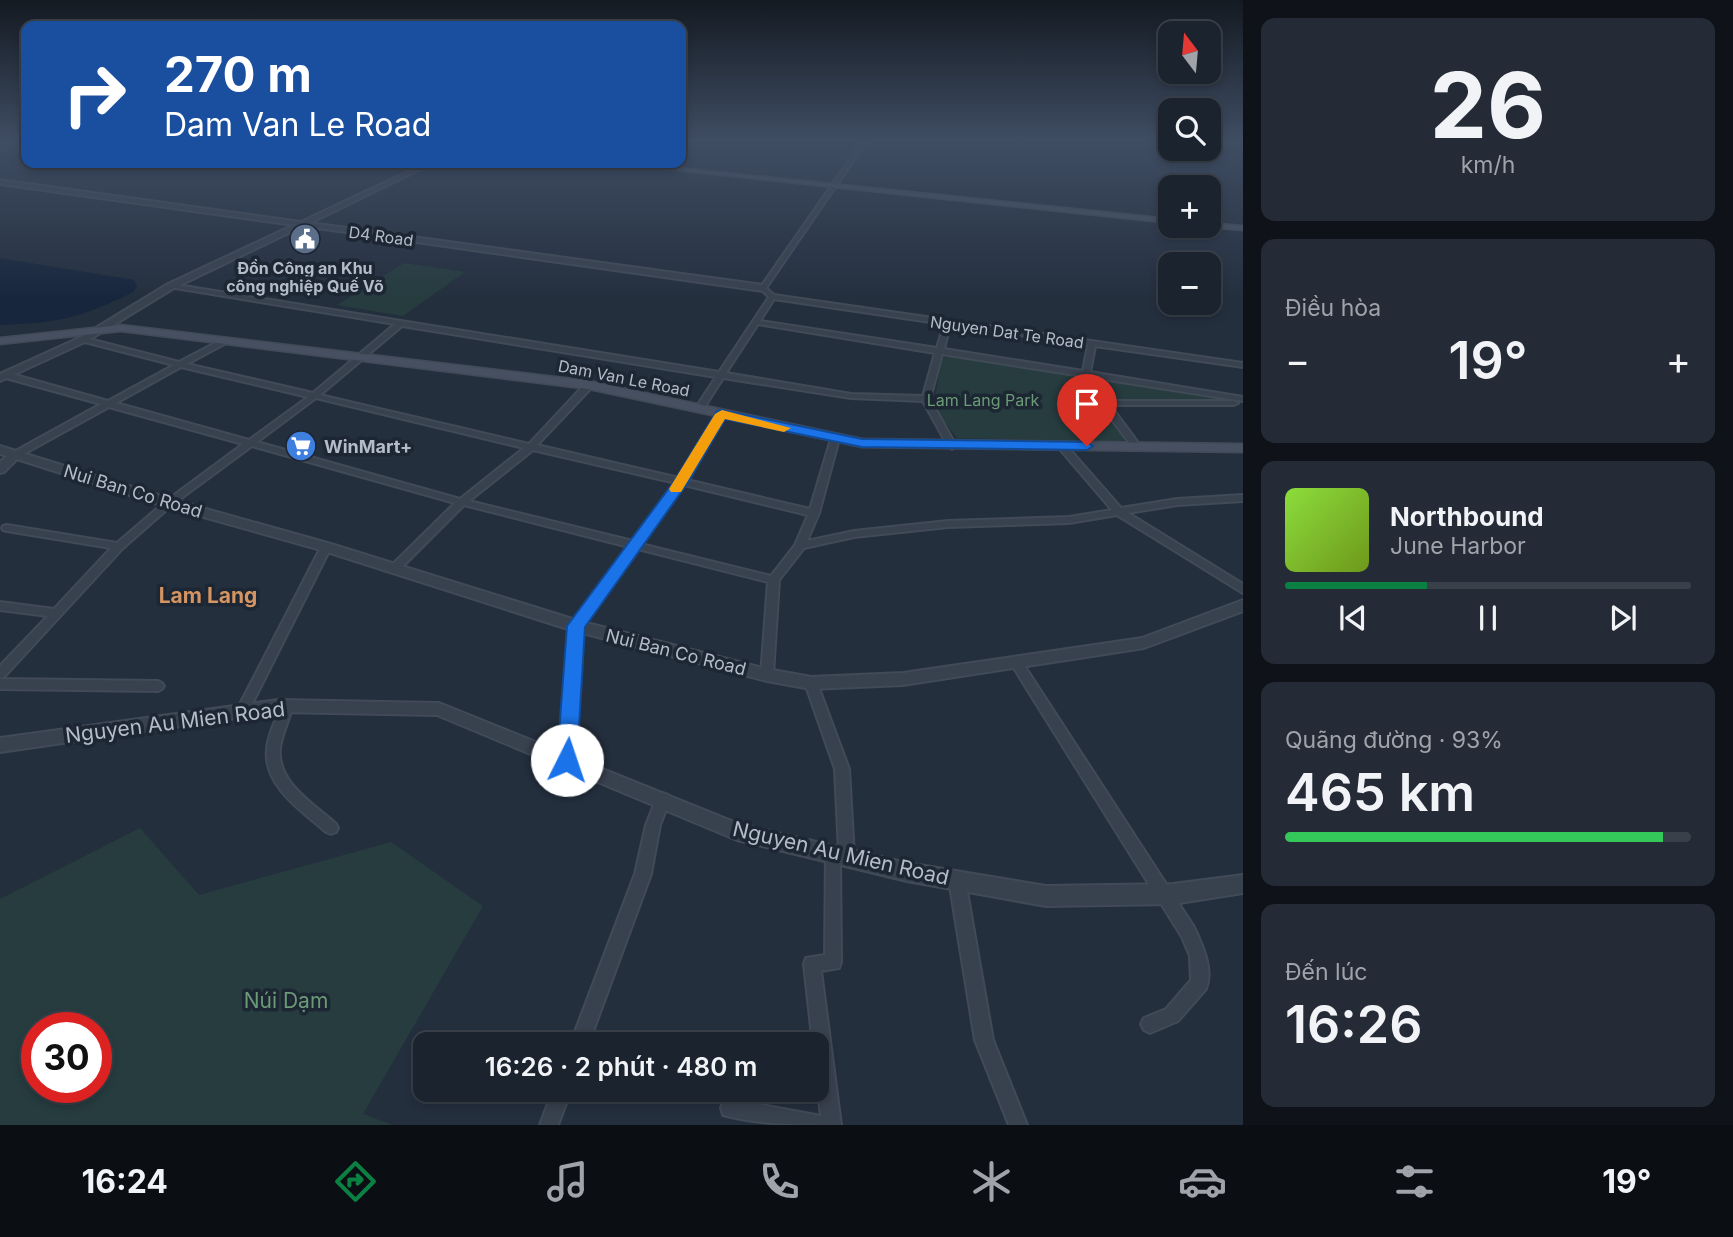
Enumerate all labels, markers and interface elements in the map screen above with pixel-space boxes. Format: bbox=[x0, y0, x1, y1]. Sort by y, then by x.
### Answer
north arrow bbox=[1158, 21, 1222, 84]
map controls bbox=[1158, 21, 1221, 315]
text: 270 m bbox=[164, 45, 312, 104]
icon: right bbox=[49, 49, 140, 140]
text: 26 bbox=[1430, 50, 1546, 160]
button: search bbox=[1158, 98, 1221, 161]
text: Dam Van Le Road bbox=[164, 105, 431, 144]
text: km/h bbox=[1461, 151, 1515, 179]
button: + bbox=[1158, 175, 1221, 238]
public building icon: Đồn Công an Khu công nghiệp Quế Võ bbox=[288, 222, 322, 256]
street label: D4 Road bbox=[347, 222, 415, 250]
button: − bbox=[1158, 252, 1221, 315]
place label: Đồn Công an Khu công nghiệp Quế Võ bbox=[226, 258, 384, 296]
text: Điều hòa bbox=[1285, 294, 1381, 322]
street label: Nguyen Dat Te Road bbox=[929, 311, 1085, 353]
text: 19° bbox=[1448, 329, 1528, 392]
text: − bbox=[1285, 337, 1310, 383]
text: + bbox=[1666, 337, 1691, 383]
street label: Dam Van Le Road bbox=[556, 355, 692, 401]
pin bbox=[1057, 374, 1117, 446]
icon: arrive bbox=[1068, 385, 1106, 423]
park label: Lam Lang Park bbox=[927, 390, 1040, 410]
supermarket icon: WinMart+ bbox=[284, 429, 318, 463]
place label: WinMart+ bbox=[324, 436, 412, 457]
street label: Nui Ban Co Road bbox=[61, 460, 205, 522]
text: Northbound bbox=[1390, 501, 1544, 532]
text: June Harbor bbox=[1390, 532, 1526, 560]
district label: Lam Lang bbox=[159, 583, 257, 608]
icon: previous bbox=[1334, 599, 1372, 637]
icon: pause bbox=[1469, 599, 1507, 637]
icon: next bbox=[1604, 599, 1642, 637]
street label: Nui Ban Co Road bbox=[604, 624, 748, 680]
street label: Nguyen Au Mien Road bbox=[64, 696, 286, 748]
position arrow bbox=[530, 723, 604, 797]
text: Quãng đường · 93% bbox=[1285, 726, 1503, 754]
text: 465 km bbox=[1285, 761, 1475, 824]
street label: Nguyen Au Mien Road bbox=[730, 816, 952, 890]
text: Đến lúc bbox=[1285, 958, 1367, 986]
park label: Núi Dạm bbox=[244, 988, 328, 1013]
text: 16:26 bbox=[1285, 993, 1423, 1056]
speed limit sign: 30 bbox=[21, 1012, 112, 1103]
text: 16:26 · 2 phút · 480 m bbox=[485, 1051, 757, 1082]
icon: directions bbox=[331, 1157, 380, 1206]
icon: music bbox=[543, 1157, 592, 1206]
icon: phone bbox=[755, 1157, 804, 1206]
icon: climate bbox=[967, 1157, 1016, 1206]
icon: car bbox=[1178, 1157, 1227, 1206]
icon: filters bbox=[1390, 1157, 1439, 1206]
text: 16:24 bbox=[81, 1162, 168, 1201]
text: 19° bbox=[1602, 1162, 1652, 1201]

